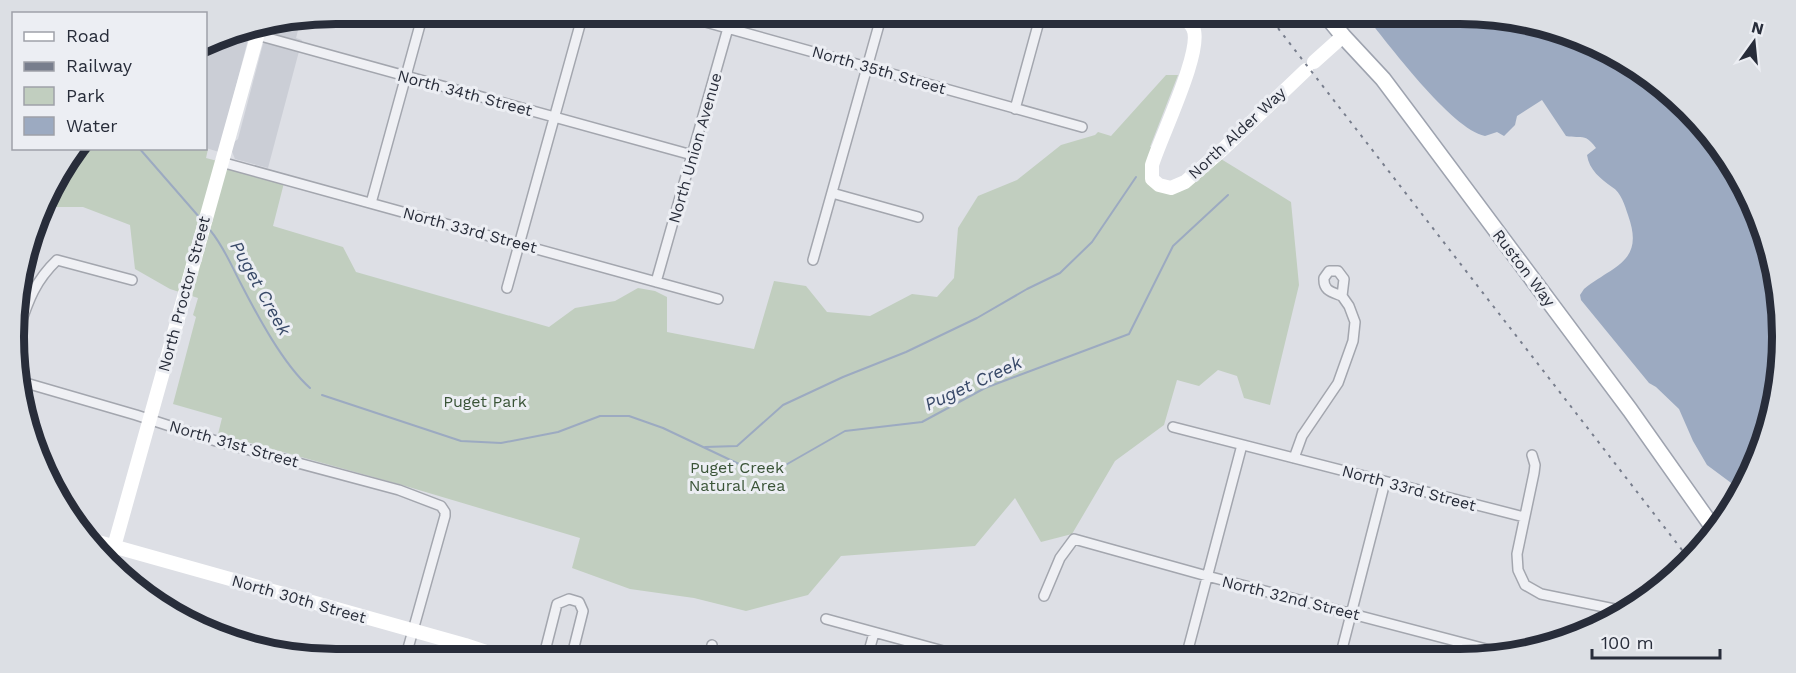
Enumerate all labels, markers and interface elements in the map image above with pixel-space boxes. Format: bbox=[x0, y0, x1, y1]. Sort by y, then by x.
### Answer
legend bbox=[12, 12, 207, 150]
north arrow bbox=[1724, 12, 1784, 72]
text: N bbox=[1750, 17, 1766, 39]
text: Road bbox=[66, 25, 110, 46]
street label: North 35th Street bbox=[810, 42, 948, 98]
text: Railway bbox=[66, 55, 133, 76]
street label: North 34th Street bbox=[396, 66, 535, 120]
street label: North Union Avenue bbox=[664, 71, 726, 225]
street label: North Alder Way bbox=[1184, 83, 1290, 183]
text: Park bbox=[66, 85, 105, 106]
text: Water bbox=[66, 115, 118, 136]
street label: North 33rd Street bbox=[401, 203, 539, 257]
street label: North Proctor Street bbox=[154, 214, 214, 374]
street label: Ruston Way bbox=[1489, 226, 1560, 311]
water label: Puget Creek bbox=[226, 237, 296, 340]
water label: Puget Creek bbox=[921, 351, 1026, 415]
park label: Puget Park bbox=[443, 392, 527, 411]
street label: North 31st Street bbox=[167, 416, 301, 472]
park label: Puget Creek Natural Area bbox=[689, 458, 785, 495]
street label: North 33rd Street bbox=[1340, 461, 1478, 515]
street label: North 30th Street bbox=[230, 571, 369, 627]
street label: North 32nd Street bbox=[1220, 572, 1362, 624]
scale bar bbox=[1592, 622, 1720, 660]
text: 100 m bbox=[1601, 632, 1654, 653]

